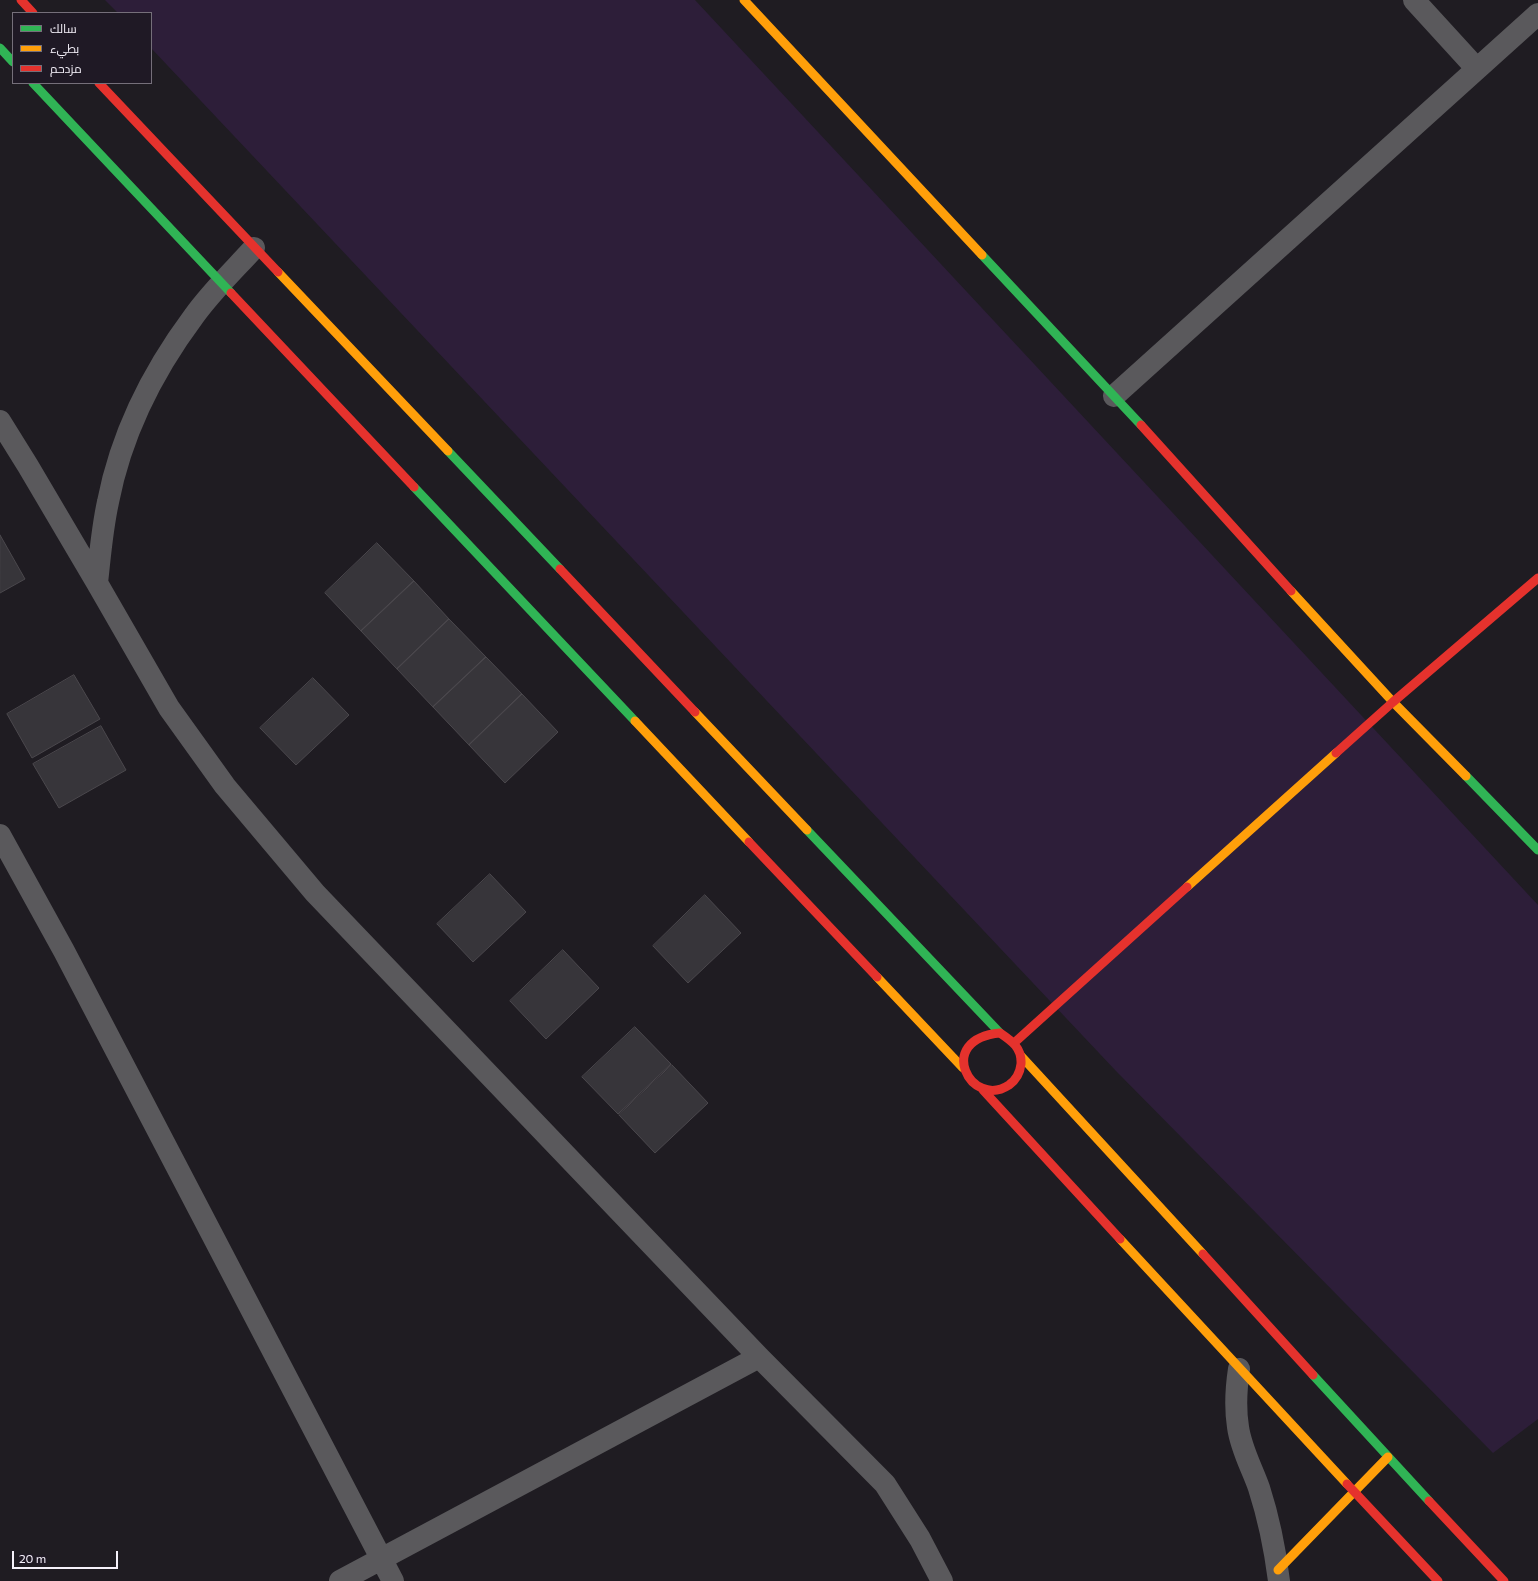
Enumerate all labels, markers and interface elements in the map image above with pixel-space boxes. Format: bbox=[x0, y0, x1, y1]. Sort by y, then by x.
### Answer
legend bbox=[12, 12, 152, 84]
text: سالك bbox=[50, 21, 77, 35]
text: بطيء bbox=[50, 41, 79, 55]
text: مزدحم bbox=[50, 61, 82, 75]
scale bar bbox=[14, 1543, 120, 1569]
text: 20 m bbox=[19, 1551, 46, 1565]

